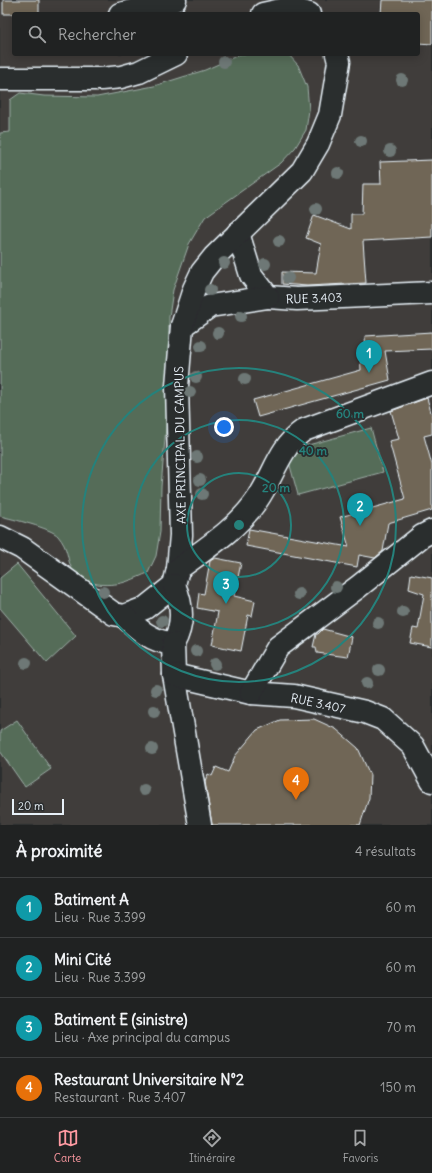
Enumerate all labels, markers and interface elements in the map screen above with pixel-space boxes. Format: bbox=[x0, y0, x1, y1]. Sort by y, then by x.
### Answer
search box bbox=[12, 12, 420, 56]
icon: search bbox=[26, 23, 48, 45]
text: Rechercher bbox=[58, 25, 136, 44]
street label: RUE 3.403 bbox=[286, 290, 343, 306]
pin: 1 bbox=[356, 340, 382, 373]
street label: AXE PRINCIPAL DU CAMPUS bbox=[171, 366, 189, 524]
text: 60 m bbox=[336, 406, 365, 421]
your location bbox=[214, 417, 234, 437]
text: 40 m bbox=[299, 443, 328, 458]
text: 20 m bbox=[262, 480, 290, 495]
pin: 2 bbox=[347, 493, 373, 526]
centre of rings bbox=[232, 518, 246, 532]
pin: 3 bbox=[213, 571, 239, 604]
street label: RUE 3.407 bbox=[289, 690, 347, 716]
pin: 4 bbox=[283, 767, 309, 800]
scale bar bbox=[12, 797, 64, 816]
text: 20 m bbox=[18, 799, 44, 813]
text: À proximité bbox=[16, 840, 102, 862]
text: 4 résultats bbox=[355, 843, 416, 860]
text: Batiment A bbox=[54, 890, 129, 909]
text: 1 bbox=[26, 899, 32, 916]
text: 60 m bbox=[385, 899, 416, 916]
text: Lieu · Rue 3.399 bbox=[54, 909, 146, 926]
text: Mini Cité bbox=[54, 950, 111, 969]
text: 2 bbox=[25, 959, 33, 976]
text: 60 m bbox=[385, 959, 416, 976]
text: Lieu · Rue 3.399 bbox=[54, 969, 146, 986]
text: Batiment E (sinistre) bbox=[54, 1010, 188, 1029]
text: 3 bbox=[25, 1019, 33, 1036]
text: 70 m bbox=[387, 1019, 416, 1036]
text: Lieu · Axe principal du campus bbox=[54, 1029, 230, 1046]
text: Restaurant Universitaire N°2 bbox=[54, 1070, 244, 1089]
text: 4 bbox=[25, 1079, 33, 1096]
text: 150 m bbox=[380, 1079, 416, 1096]
text: Restaurant · Rue 3.407 bbox=[54, 1089, 186, 1106]
tab: Carte bbox=[54, 1127, 81, 1165]
tab: Itinéraire bbox=[189, 1127, 235, 1165]
tab: Favoris bbox=[343, 1127, 378, 1165]

